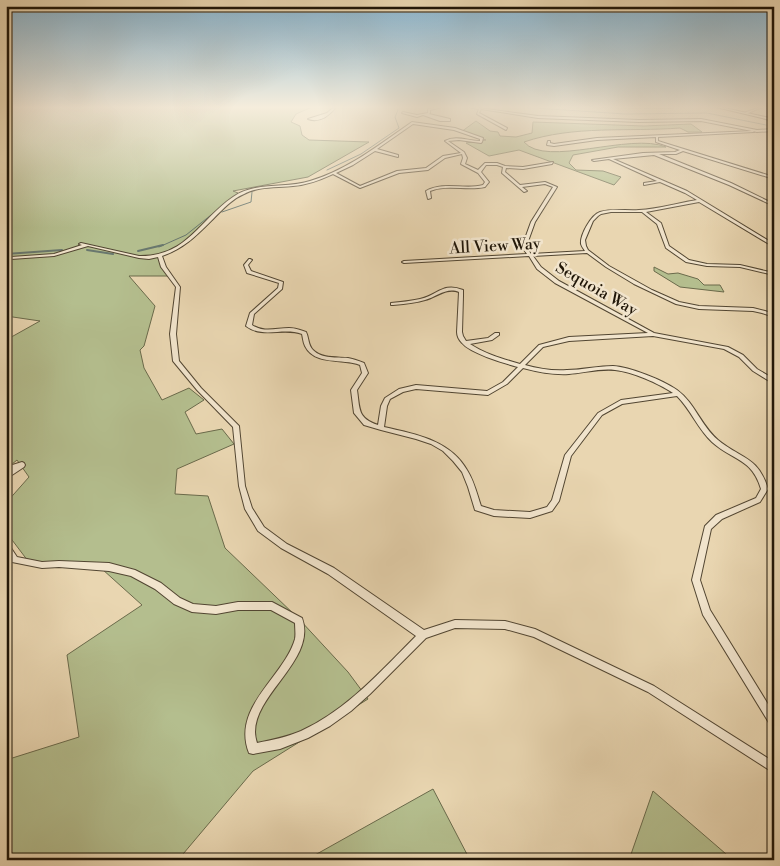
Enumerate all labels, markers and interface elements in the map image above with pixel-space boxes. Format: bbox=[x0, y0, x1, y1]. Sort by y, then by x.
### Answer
street label: All View Way bbox=[448, 234, 541, 258]
street label: Sequoia Way bbox=[552, 257, 641, 320]

